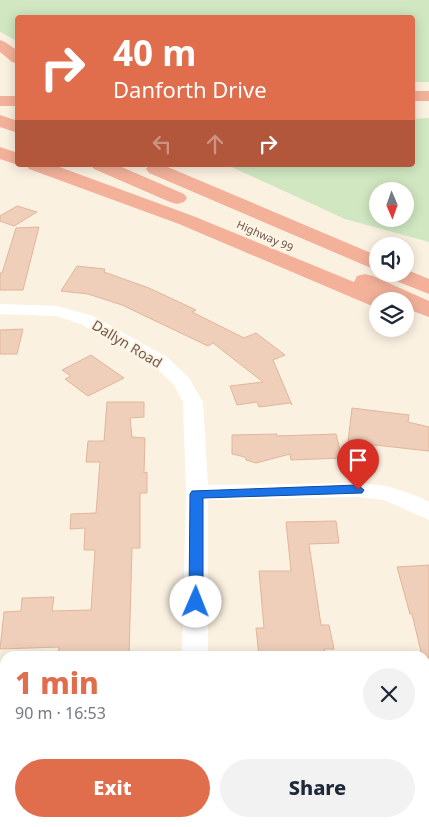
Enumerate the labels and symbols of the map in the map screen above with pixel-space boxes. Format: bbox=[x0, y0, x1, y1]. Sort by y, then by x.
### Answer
north arrow bbox=[369, 182, 414, 228]
street label: Highway 99 bbox=[235, 216, 296, 255]
street label: Dallyn Road bbox=[89, 315, 166, 372]
pin bbox=[337, 439, 379, 490]
position arrow bbox=[169, 575, 221, 627]

